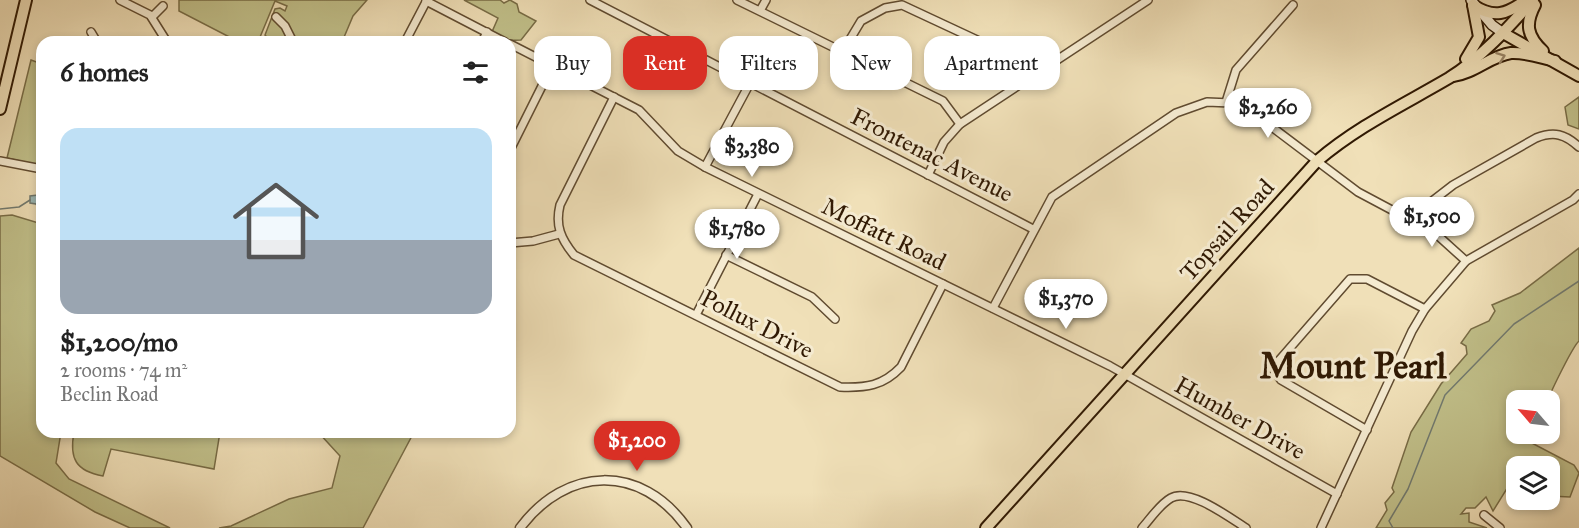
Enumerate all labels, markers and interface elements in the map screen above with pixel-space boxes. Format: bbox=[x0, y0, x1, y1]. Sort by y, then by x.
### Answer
chip: Buy bbox=[534, 36, 611, 90]
chip: Rent bbox=[623, 36, 707, 90]
chip: Filters bbox=[719, 36, 818, 90]
chip: New bbox=[830, 36, 912, 90]
chip: Apartment bbox=[924, 36, 1060, 90]
one-way arrow bbox=[1495, 51, 1506, 64]
text: 6 homes bbox=[60, 56, 149, 88]
icon: filters bbox=[459, 56, 492, 89]
pin: $2,260 bbox=[1219, 88, 1317, 139]
text: $2,260 bbox=[1238, 95, 1298, 119]
street label: Frontenac Avenue bbox=[846, 101, 1018, 209]
pin: $3,380 bbox=[703, 127, 801, 178]
text: $3,380 bbox=[724, 134, 780, 158]
icon: home bbox=[222, 167, 330, 275]
street label: Topsail Road bbox=[1173, 173, 1281, 287]
street label: Moffatt Road bbox=[817, 191, 951, 277]
pin: $1,500 bbox=[1383, 197, 1481, 248]
text: $1,500 bbox=[1403, 204, 1461, 228]
pin: $1,780 bbox=[688, 209, 786, 260]
text: $1,780 bbox=[709, 216, 765, 240]
pin: $1,370 bbox=[1017, 279, 1115, 330]
street label: Pollux Drive bbox=[696, 283, 818, 365]
text: $1,370 bbox=[1038, 286, 1094, 310]
text: $1,200/mo bbox=[60, 326, 178, 358]
district label: Mount Pearl bbox=[1259, 344, 1448, 388]
text: 2 rooms · 74 m² bbox=[60, 358, 187, 382]
street label: Humber Drive bbox=[1169, 370, 1311, 466]
text: Beclin Road bbox=[60, 382, 159, 406]
north arrow bbox=[1506, 390, 1560, 444]
map controls bbox=[1506, 390, 1560, 510]
pin: $1,200 bbox=[588, 421, 686, 472]
text: $1,200 bbox=[608, 428, 666, 452]
button: layers bbox=[1506, 456, 1560, 510]

